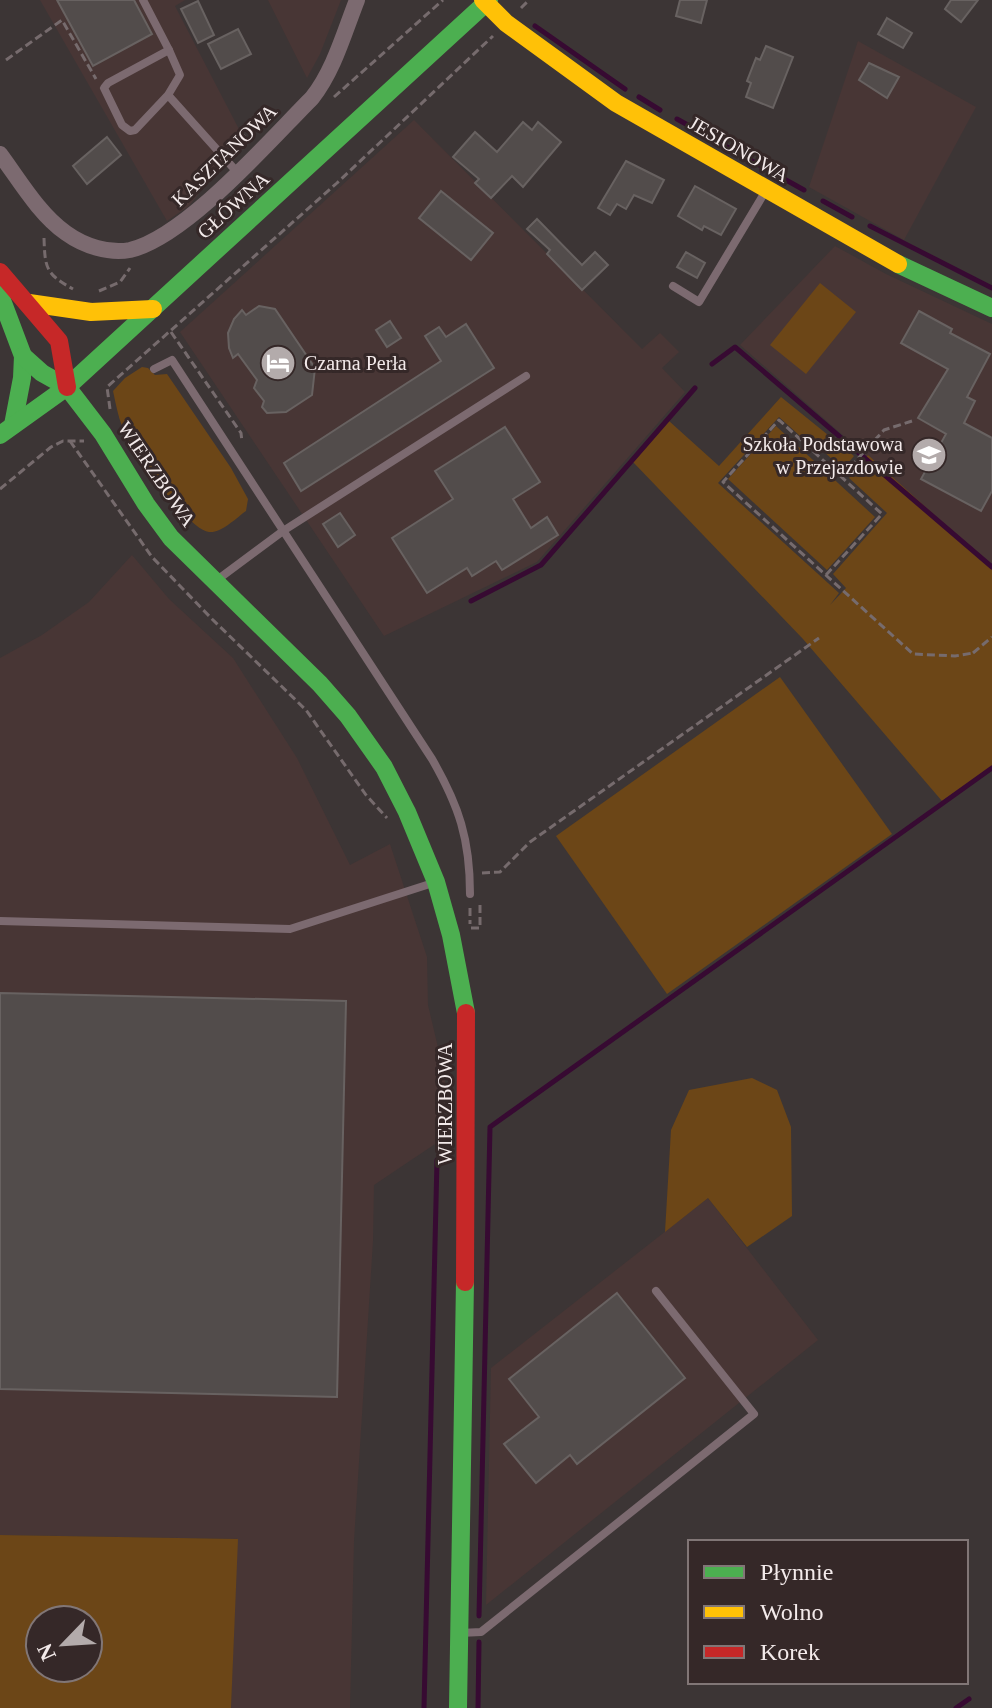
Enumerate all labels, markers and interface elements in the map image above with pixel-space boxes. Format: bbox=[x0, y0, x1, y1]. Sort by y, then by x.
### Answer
street label: KASZTANOWA bbox=[167, 99, 281, 211]
street label: JESIONOWA bbox=[685, 111, 794, 187]
street label: GŁÓWNA bbox=[192, 166, 274, 243]
hotel icon: Czarna Perła bbox=[259, 344, 297, 382]
place label: Czarna Perła bbox=[304, 352, 407, 374]
street label: WIERZBOWA bbox=[114, 417, 201, 531]
place label: Szkoła Podstawowa w Przejazdowie bbox=[742, 433, 903, 479]
school or university icon: Szkoła Podstawowa w Przejazdowie bbox=[910, 436, 948, 474]
street label: WIERZBOWA bbox=[434, 1042, 456, 1165]
legend bbox=[688, 1540, 968, 1684]
text: Płynnie bbox=[760, 1559, 833, 1585]
text: Wolno bbox=[760, 1599, 823, 1625]
north arrow bbox=[24, 1604, 104, 1684]
text: Korek bbox=[760, 1639, 820, 1665]
text: N bbox=[32, 1640, 61, 1665]

